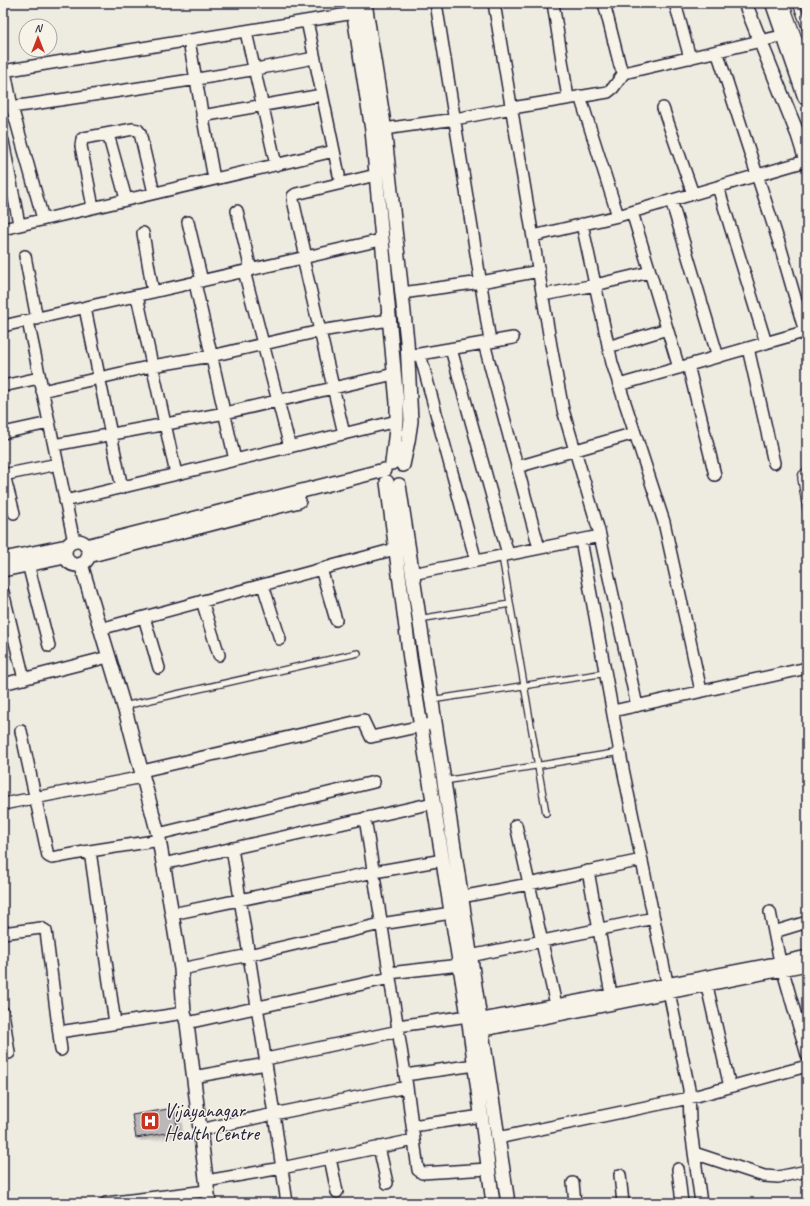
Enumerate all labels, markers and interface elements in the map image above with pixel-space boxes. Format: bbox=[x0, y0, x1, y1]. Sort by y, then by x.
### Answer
north arrow bbox=[18, 18, 58, 58]
text: N bbox=[35, 21, 44, 35]
place label: Vijayanagar Health Centre bbox=[164, 1098, 260, 1146]
hospital icon: Vijayanagar Health Centre bbox=[139, 1110, 161, 1132]

